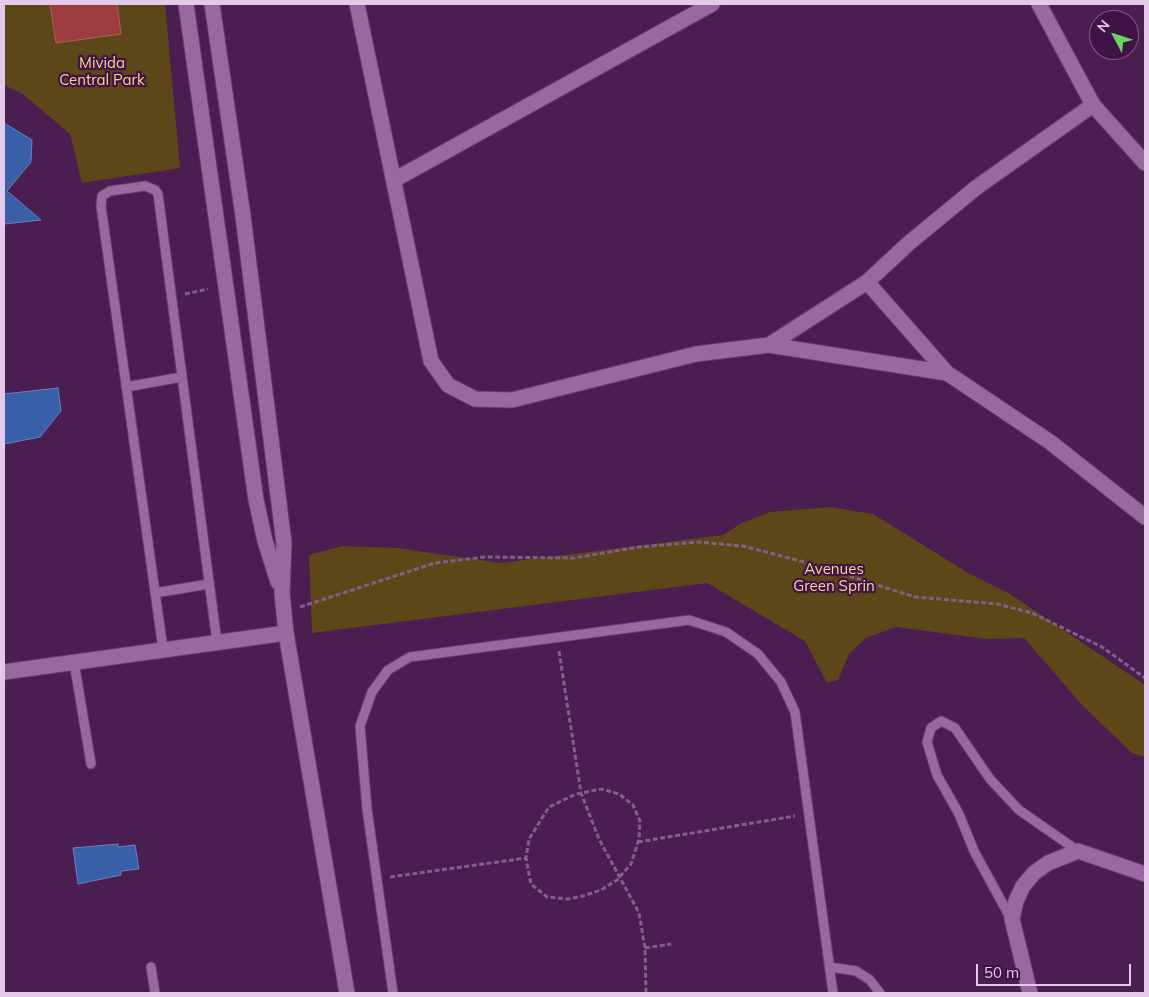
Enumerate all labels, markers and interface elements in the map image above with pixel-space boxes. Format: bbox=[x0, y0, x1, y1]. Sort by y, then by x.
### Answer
north arrow bbox=[1089, 10, 1139, 60]
text: N bbox=[1093, 16, 1114, 36]
park label: Mivida Central Park bbox=[59, 54, 145, 89]
park label: Avenues Green Sprin bbox=[793, 560, 875, 595]
scale bar bbox=[979, 954, 1134, 986]
text: 50 m bbox=[984, 963, 1019, 982]

